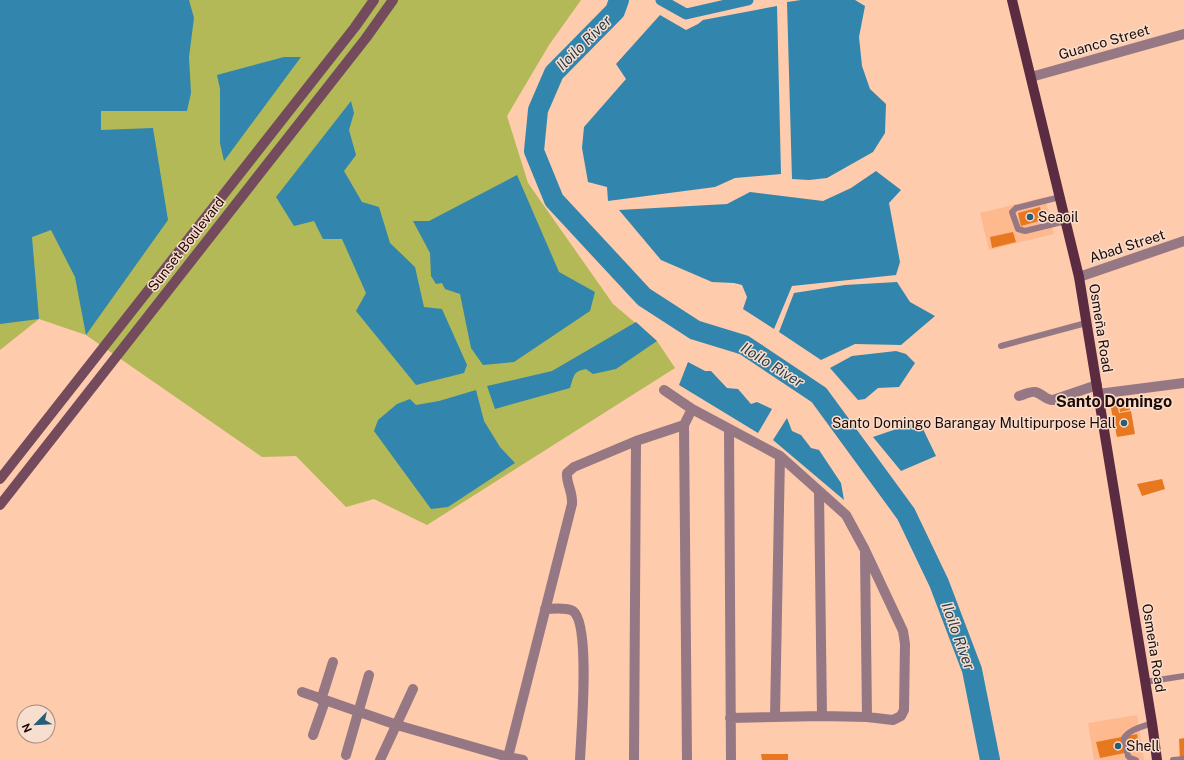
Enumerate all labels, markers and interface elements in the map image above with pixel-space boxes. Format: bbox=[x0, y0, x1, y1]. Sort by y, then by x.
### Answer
water label: Iloilo River bbox=[553, 12, 615, 74]
street label: Guanco Street bbox=[1057, 21, 1151, 63]
street label: Sunset Boulevard bbox=[144, 194, 228, 294]
place label: Seaoil bbox=[1038, 209, 1079, 225]
marker: Seaoil bbox=[1025, 212, 1035, 222]
street label: Abad Street bbox=[1087, 226, 1167, 266]
street label: Osmeña Road bbox=[1086, 282, 1116, 374]
water label: Iloilo River bbox=[738, 339, 807, 391]
district label: Santo Domingo bbox=[1056, 392, 1172, 411]
place label: Santo Domingo Barangay Multipurpose Hall bbox=[832, 415, 1116, 431]
marker: Santo Domingo Barangay Multipurpose Hall bbox=[1119, 418, 1129, 428]
water label: Iloilo River bbox=[938, 600, 979, 672]
street label: Osmeña Road bbox=[1139, 602, 1169, 694]
north arrow bbox=[16, 704, 56, 744]
text: N bbox=[20, 722, 34, 734]
place label: Shell bbox=[1126, 738, 1160, 754]
marker: Shell bbox=[1113, 741, 1123, 751]

